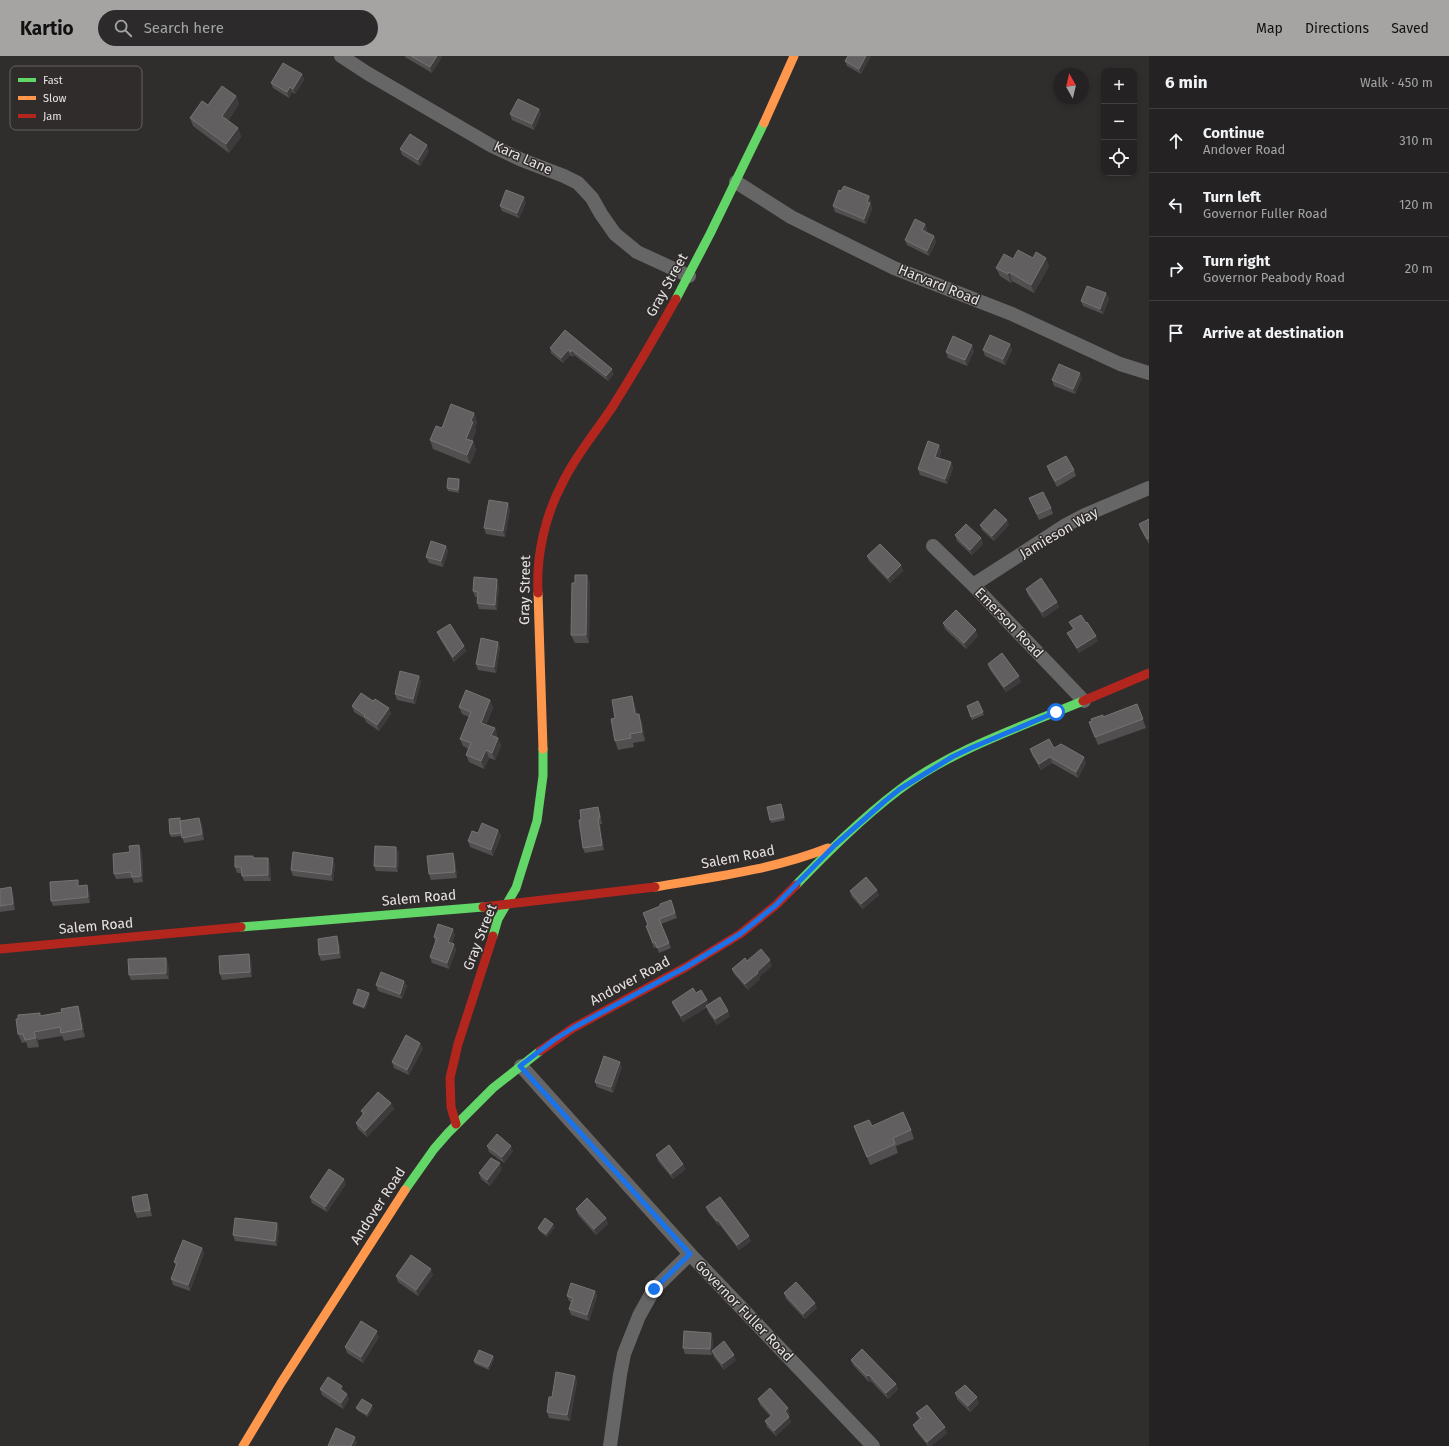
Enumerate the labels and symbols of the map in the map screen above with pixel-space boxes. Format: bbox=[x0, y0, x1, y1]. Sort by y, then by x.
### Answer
legend bbox=[10, 66, 142, 130]
north arrow bbox=[1053, 68, 1089, 104]
text: Fast bbox=[43, 74, 63, 87]
text: Slow bbox=[43, 92, 67, 105]
text: Jam bbox=[43, 110, 62, 123]
street label: Kara Lane bbox=[491, 138, 555, 178]
street label: Gray Street bbox=[643, 250, 692, 320]
street label: Harvard Road bbox=[896, 261, 982, 309]
street label: Jamieson Way bbox=[1017, 504, 1101, 562]
street label: Gray Street bbox=[516, 554, 534, 625]
street label: Emerson Road bbox=[971, 584, 1047, 662]
route start bbox=[1047, 703, 1065, 721]
street label: Salem Road bbox=[700, 842, 776, 872]
street label: Salem Road bbox=[381, 886, 457, 910]
street label: Gray Street bbox=[460, 901, 501, 973]
street label: Salem Road bbox=[58, 914, 134, 938]
street label: Andover Road bbox=[587, 953, 673, 1009]
street label: Andover Road bbox=[347, 1164, 409, 1248]
street label: Governor Fuller Road bbox=[691, 1257, 797, 1365]
route end bbox=[645, 1280, 663, 1298]

